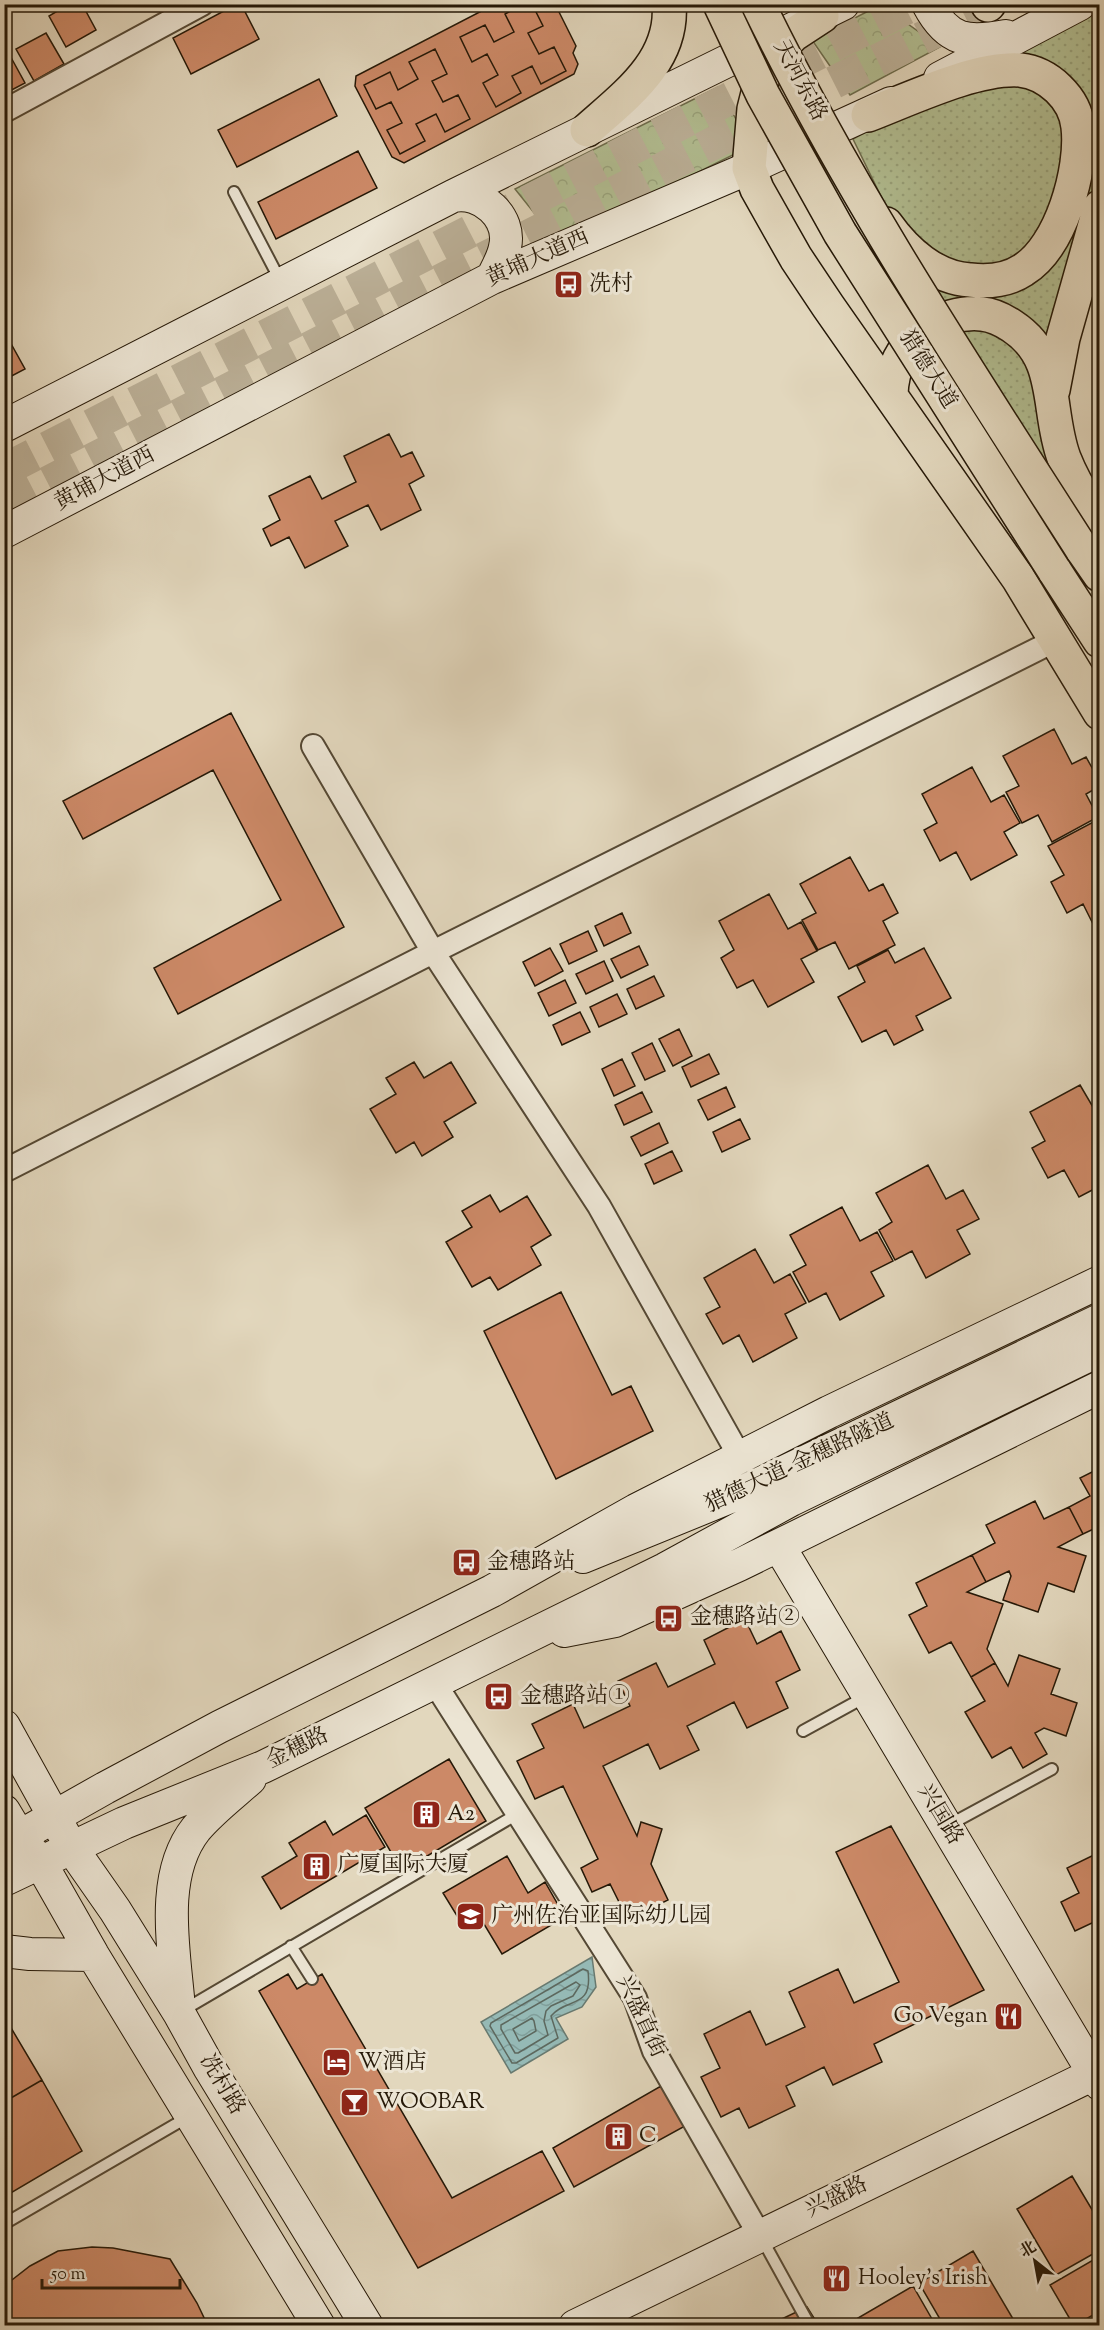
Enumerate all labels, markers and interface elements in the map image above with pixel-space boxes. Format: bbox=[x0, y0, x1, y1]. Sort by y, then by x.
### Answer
street label: 天河东路 bbox=[764, 35, 834, 127]
street label: 黄埔大道西 bbox=[481, 222, 595, 296]
bus stop icon: 冼村 bbox=[552, 269, 584, 301]
place label: 冼村 bbox=[589, 269, 633, 301]
street label: 猎德大道 bbox=[890, 324, 964, 416]
street label: 黄埔大道西 bbox=[49, 440, 161, 520]
street label: 猎德大道-金穗路隧道 bbox=[700, 1406, 900, 1522]
bus stop icon: 金穗路站 bbox=[450, 1547, 482, 1579]
place label: 金穗路站 bbox=[487, 1547, 575, 1579]
bus stop icon: 金穗路站② bbox=[653, 1602, 685, 1634]
place label: 金穗路站② bbox=[690, 1602, 800, 1634]
bus stop icon: 金穗路站① bbox=[483, 1681, 515, 1713]
place label: 金穗路站① bbox=[520, 1681, 630, 1713]
street label: 金穗路 bbox=[261, 1720, 335, 1778]
street label: 兴国路 bbox=[908, 1778, 970, 1852]
building icon: A2 bbox=[410, 1799, 442, 1831]
place label: A2 bbox=[447, 1799, 475, 1831]
building icon: 广厦国际大厦 bbox=[300, 1850, 332, 1882]
place label: 广厦国际大厦 bbox=[337, 1850, 469, 1882]
school or university icon: 广州佐治亚国际幼儿园 bbox=[454, 1901, 486, 1933]
place label: 广州佐治亚国际幼儿园 bbox=[491, 1901, 711, 1933]
street label: 兴盛直街 bbox=[607, 1970, 673, 2064]
place label: Go Vegan bbox=[894, 2001, 988, 2033]
restaurant icon: Go Vegan bbox=[993, 2001, 1025, 2033]
hotel icon: W酒店 bbox=[321, 2047, 353, 2079]
place label: W酒店 bbox=[358, 2047, 426, 2079]
street label: 冼村路 bbox=[190, 2048, 252, 2122]
bar icon: WOOBAR bbox=[339, 2087, 371, 2119]
place label: WOOBAR bbox=[376, 2087, 485, 2119]
building icon: C bbox=[602, 2121, 634, 2153]
place label: C bbox=[639, 2121, 657, 2153]
street label: 兴盛路 bbox=[800, 2169, 874, 2227]
north arrow bbox=[1005, 2231, 1065, 2291]
text: 北 bbox=[1016, 2236, 1041, 2264]
scale bar bbox=[42, 2252, 180, 2290]
text: 50 m bbox=[50, 2262, 86, 2288]
restaurant icon: Hooley's Irish bbox=[821, 2263, 853, 2295]
place label: Hooley's Irish bbox=[858, 2263, 988, 2295]

